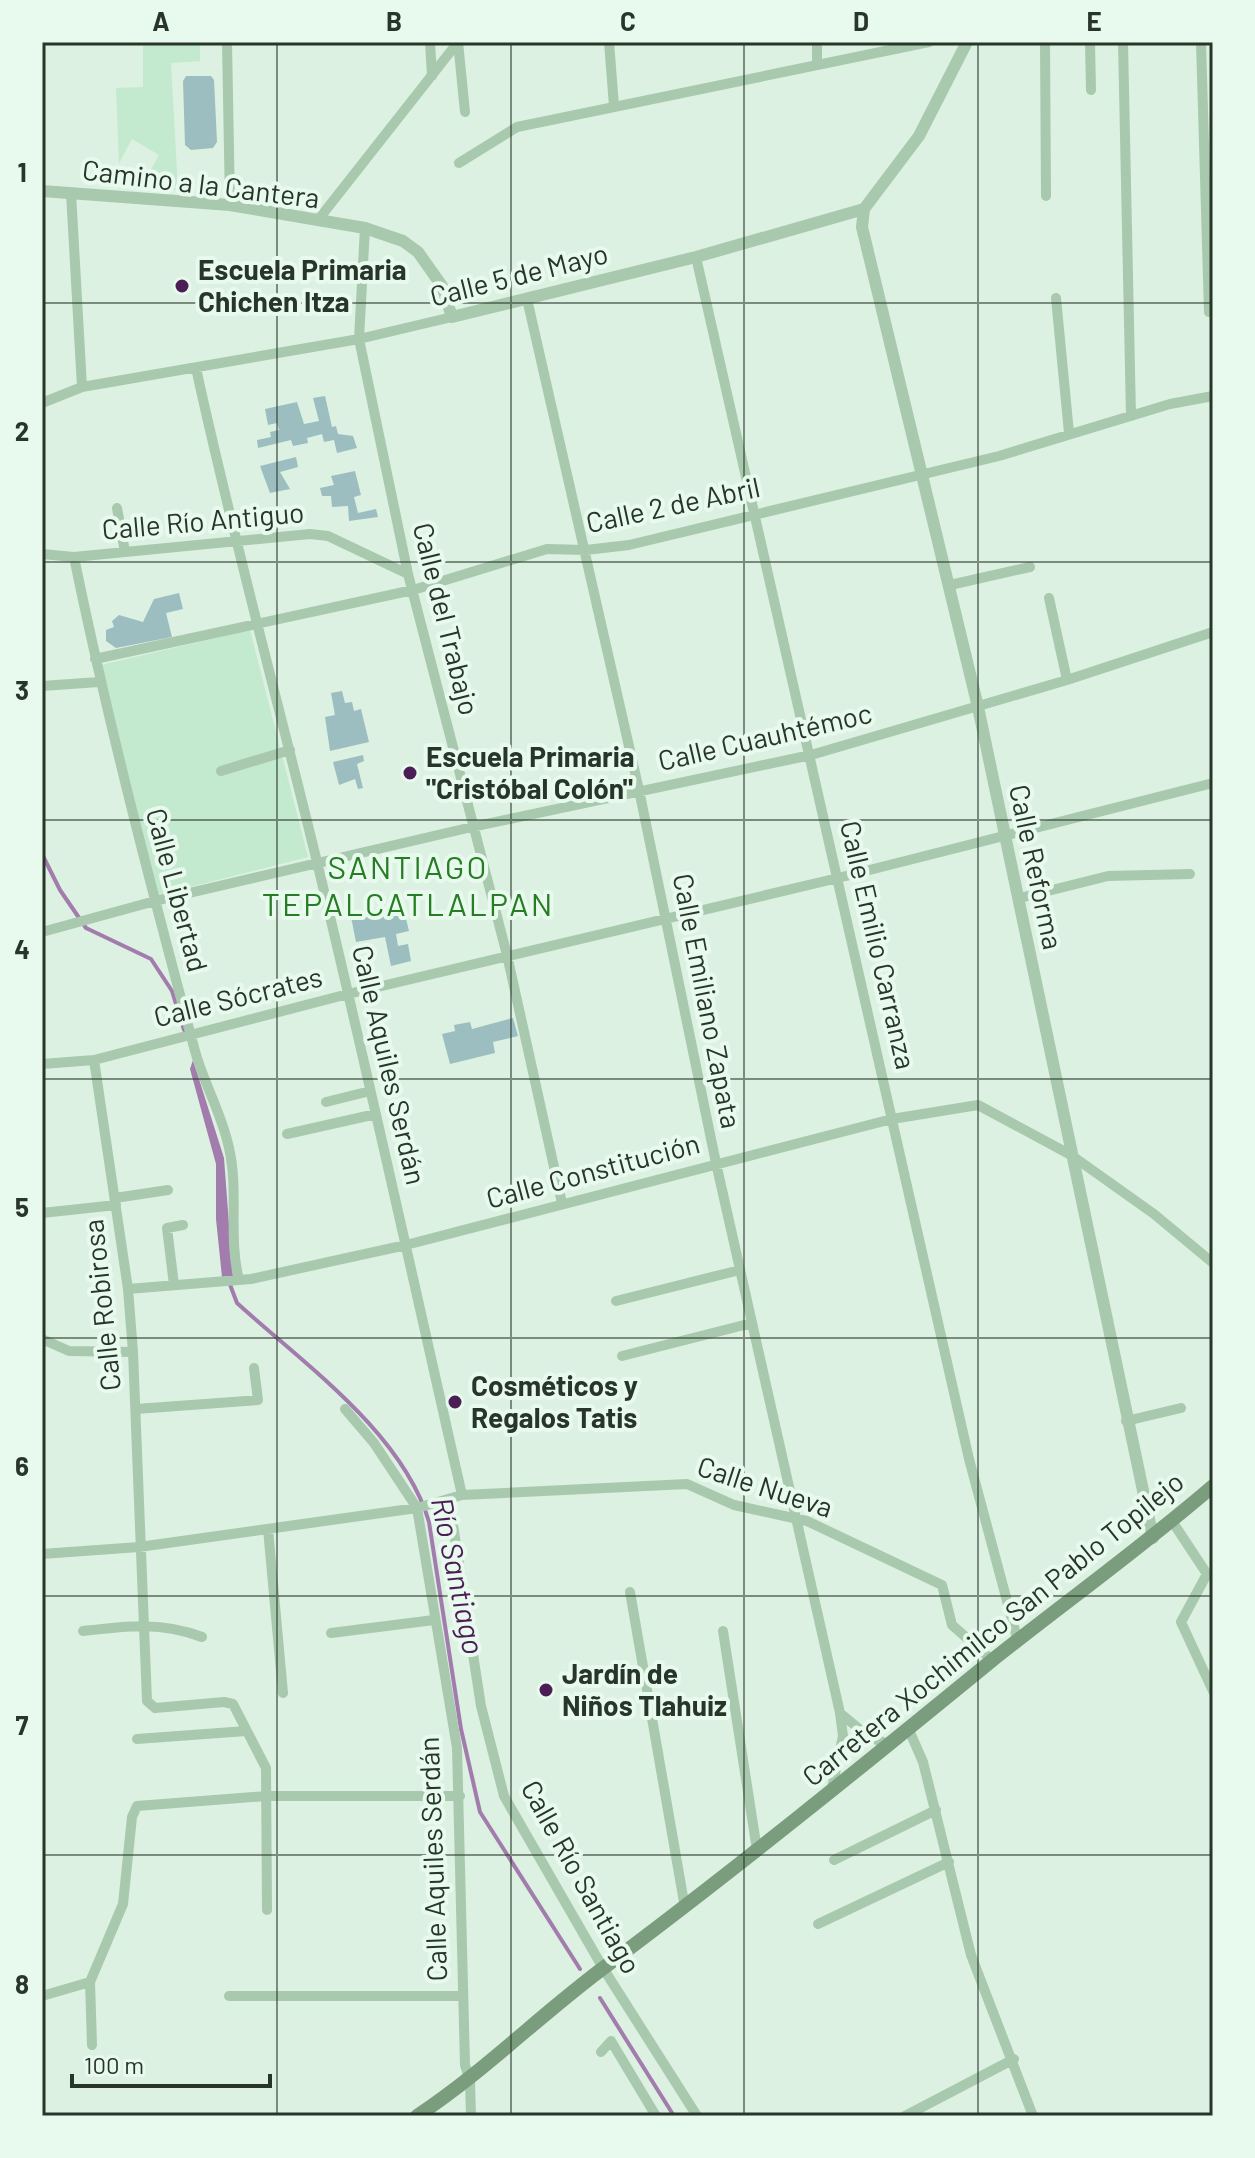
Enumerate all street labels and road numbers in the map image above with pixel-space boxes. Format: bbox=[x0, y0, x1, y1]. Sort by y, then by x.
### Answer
street label: Camino a la Cantera bbox=[81, 152, 322, 214]
street label: Calle 5 de Mayo bbox=[426, 235, 611, 313]
street label: Calle 2 de Abril bbox=[583, 469, 763, 539]
street label: Calle Río Antiguo bbox=[100, 494, 306, 546]
street label: Calle del Trabajo bbox=[407, 519, 487, 719]
street label: Calle Cuauhtémoc bbox=[655, 695, 875, 777]
street label: Calle Reforma bbox=[1003, 781, 1071, 952]
street label: Calle Libertad bbox=[140, 804, 216, 975]
street label: Calle Emilio Carranza bbox=[834, 817, 924, 1072]
street label: Calle Emiliano Zapata bbox=[667, 870, 749, 1131]
street label: Calle Aquiles Serdán bbox=[346, 942, 434, 1188]
street label: Calle Sócrates bbox=[150, 959, 326, 1033]
street label: Calle Constitución bbox=[482, 1125, 703, 1215]
street label: Calle Robirosa bbox=[75, 1218, 127, 1393]
street label: Calle Nueva bbox=[693, 1448, 837, 1524]
street label: Carretera Xochimilco San Pablo Topilejo bbox=[795, 1464, 1190, 1793]
street label: Calle Aquiles Serdán bbox=[411, 1736, 453, 1982]
street label: Calle Río Santiago bbox=[515, 1774, 649, 1979]

